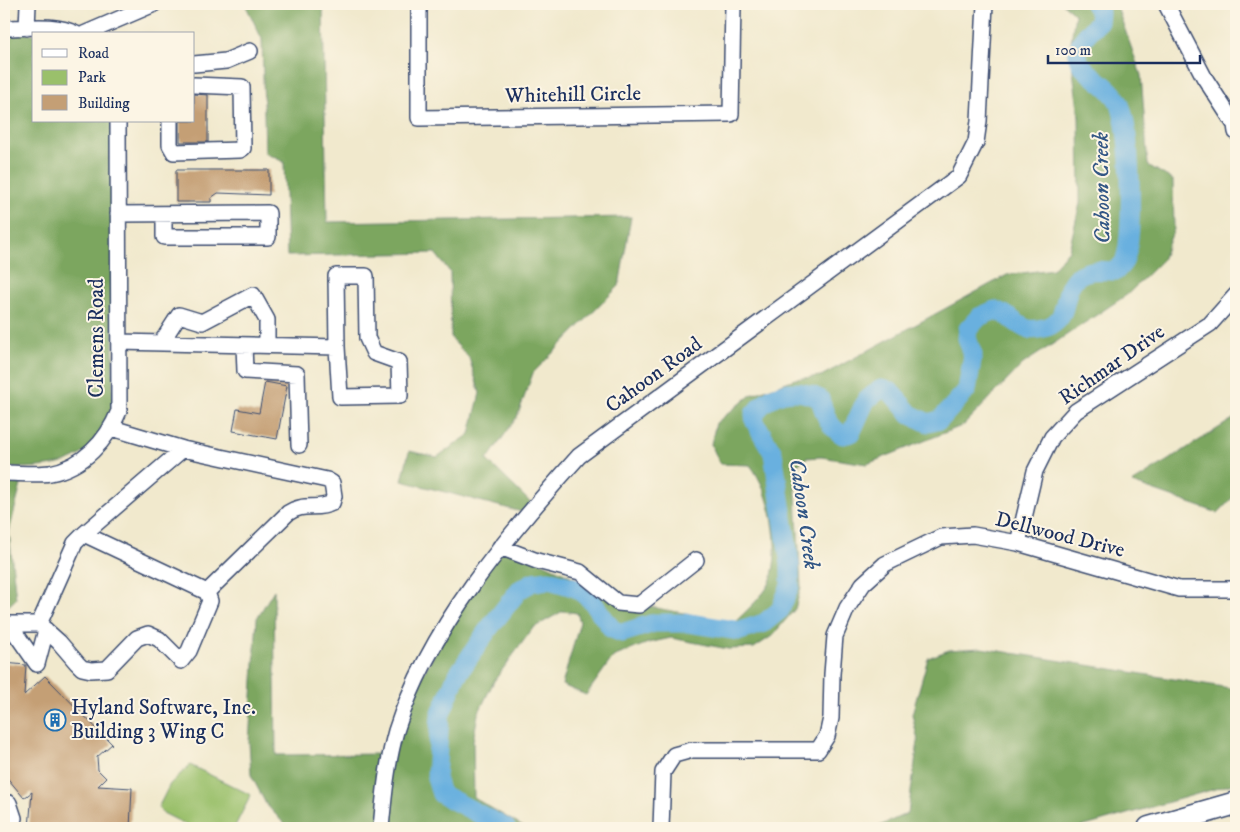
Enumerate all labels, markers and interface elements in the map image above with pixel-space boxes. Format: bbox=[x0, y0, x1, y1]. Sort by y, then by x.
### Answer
legend bbox=[32, 32, 195, 122]
scale bar bbox=[1048, 32, 1200, 64]
text: 100 m bbox=[1055, 41, 1091, 60]
text: Road bbox=[78, 44, 110, 63]
text: Park bbox=[78, 68, 107, 87]
street label: Whitehill Circle bbox=[504, 81, 642, 109]
text: Building bbox=[78, 94, 130, 113]
water label: Cahoon Creek bbox=[1088, 131, 1116, 244]
street label: Clemens Road bbox=[84, 278, 110, 398]
street label: Richmar Drive bbox=[1054, 319, 1170, 411]
street label: Cahoon Road bbox=[601, 331, 708, 419]
water label: Cahoon Creek bbox=[783, 457, 825, 572]
street label: Dellwood Drive bbox=[993, 506, 1128, 564]
place label: Hyland Software, Inc. Building 3 Wing C bbox=[71, 695, 256, 745]
building icon: Hyland Software, Inc. Building 3 Wing C bbox=[43, 708, 67, 732]

